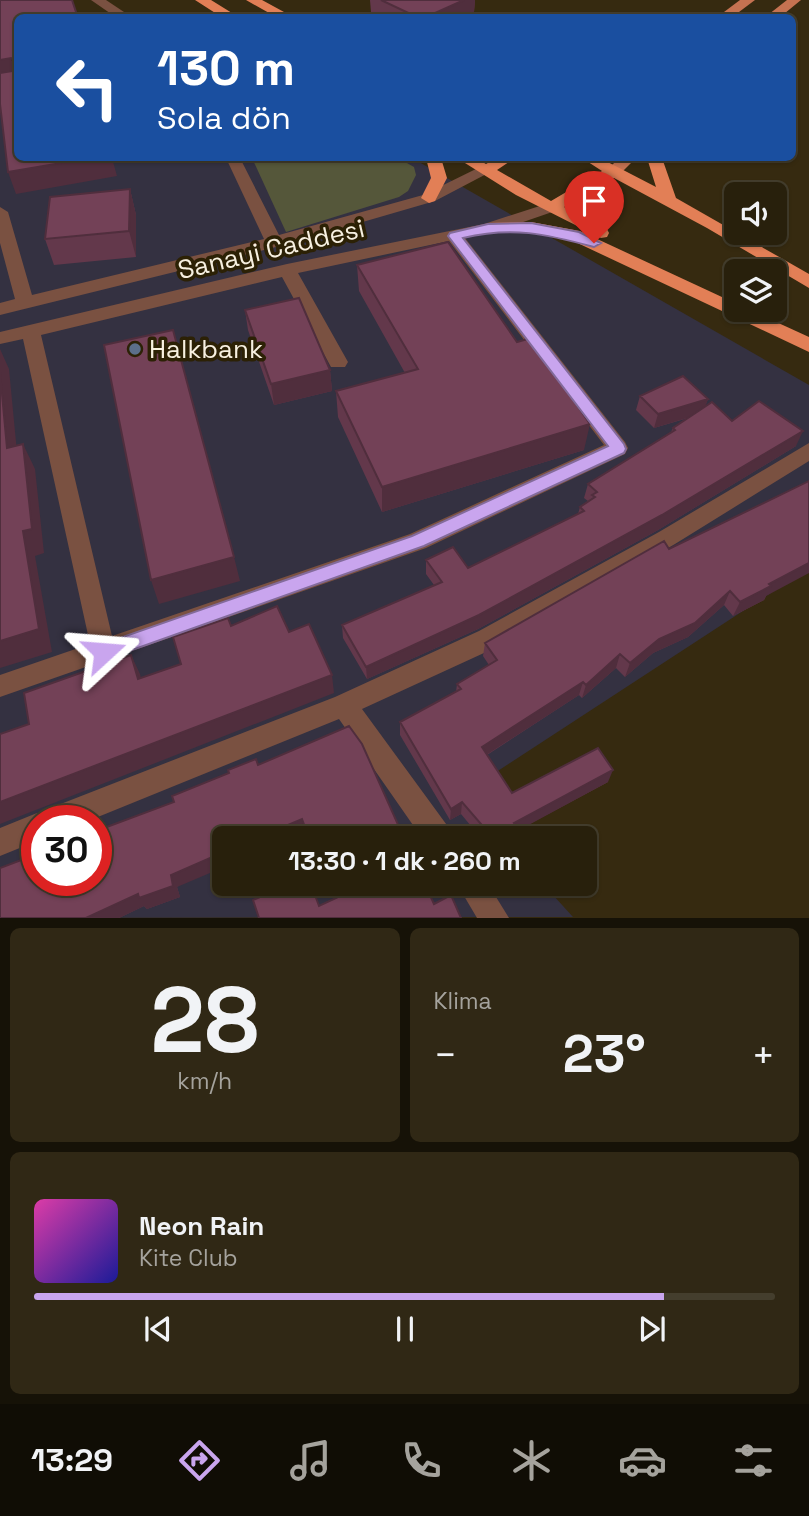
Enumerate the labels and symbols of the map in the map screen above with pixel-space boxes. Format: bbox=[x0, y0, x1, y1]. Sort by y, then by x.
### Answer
pin bbox=[564, 171, 624, 243]
street label: Sanayi Caddesi bbox=[174, 211, 368, 287]
place label: Halkbank bbox=[149, 332, 263, 366]
marker: Halkbank bbox=[127, 341, 143, 357]
position arrow bbox=[67, 615, 141, 689]
speed limit sign: 30 bbox=[21, 805, 112, 896]

